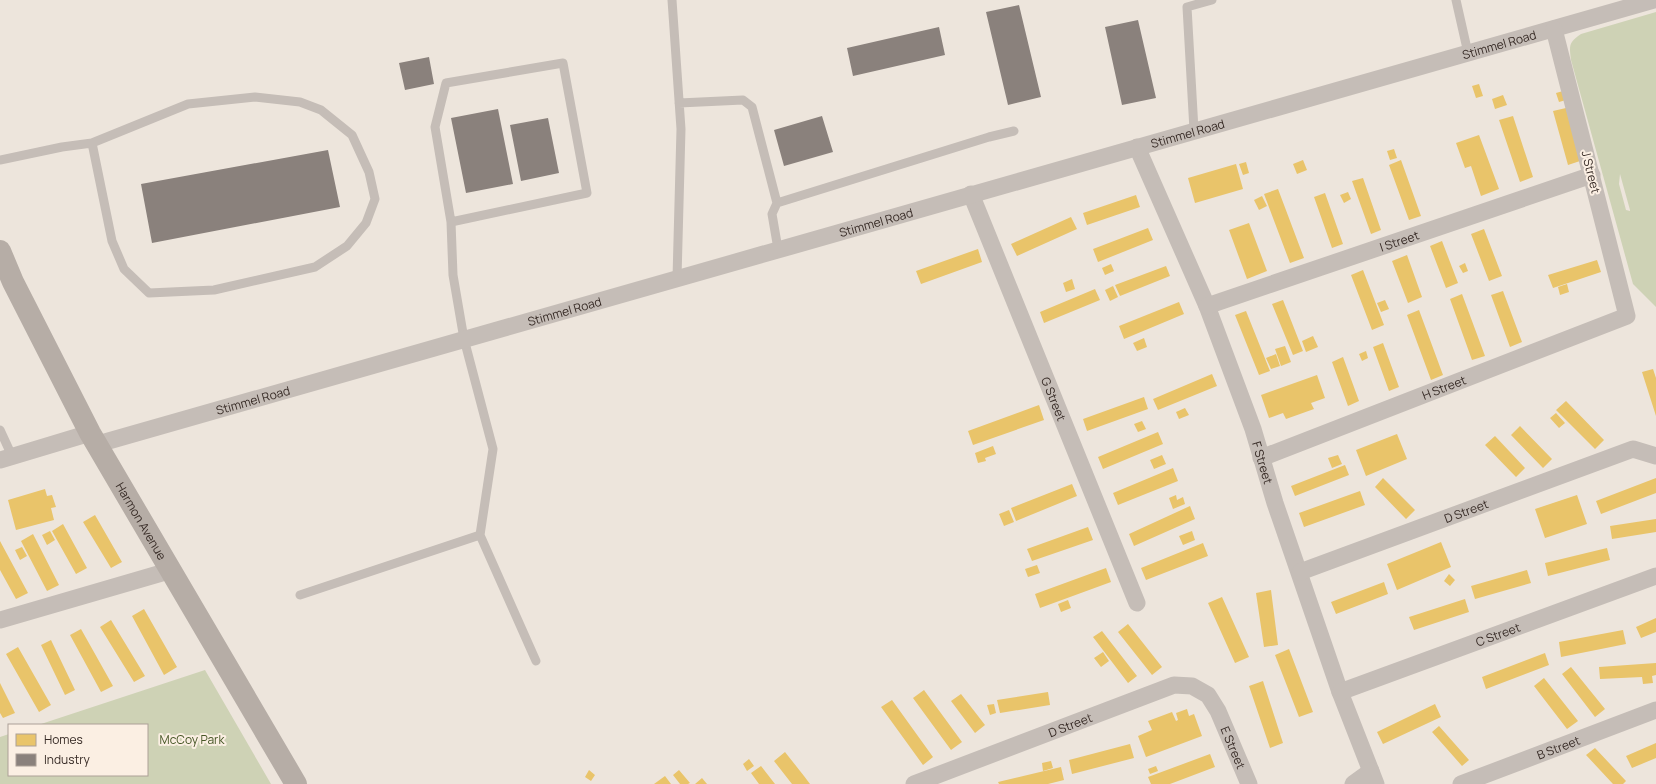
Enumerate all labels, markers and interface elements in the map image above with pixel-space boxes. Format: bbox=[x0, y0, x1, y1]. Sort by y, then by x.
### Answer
street label: Stimmel Road bbox=[1460, 26, 1538, 63]
street label: Stimmel Road bbox=[1149, 114, 1226, 152]
street label: J Street bbox=[1578, 149, 1605, 195]
street label: Stimmel Road bbox=[837, 203, 915, 241]
street label: I Street bbox=[1377, 226, 1421, 255]
street label: Stimmel Road bbox=[525, 292, 603, 330]
street label: H Street bbox=[1419, 371, 1468, 403]
street label: G Street bbox=[1038, 374, 1071, 424]
street label: Stimmel Road bbox=[214, 381, 292, 418]
street label: F Street bbox=[1249, 439, 1277, 486]
street label: Harmon Avenue bbox=[112, 479, 171, 563]
street label: D Street bbox=[1442, 495, 1491, 527]
street label: C Street bbox=[1473, 618, 1523, 650]
street label: D Street bbox=[1046, 708, 1095, 741]
legend bbox=[8, 724, 148, 776]
street label: E Street bbox=[1217, 724, 1250, 771]
text: Homes bbox=[44, 731, 83, 748]
park label: McCoy Park bbox=[160, 731, 225, 748]
street label: B Street bbox=[1534, 731, 1582, 763]
text: Industry bbox=[44, 751, 90, 768]

